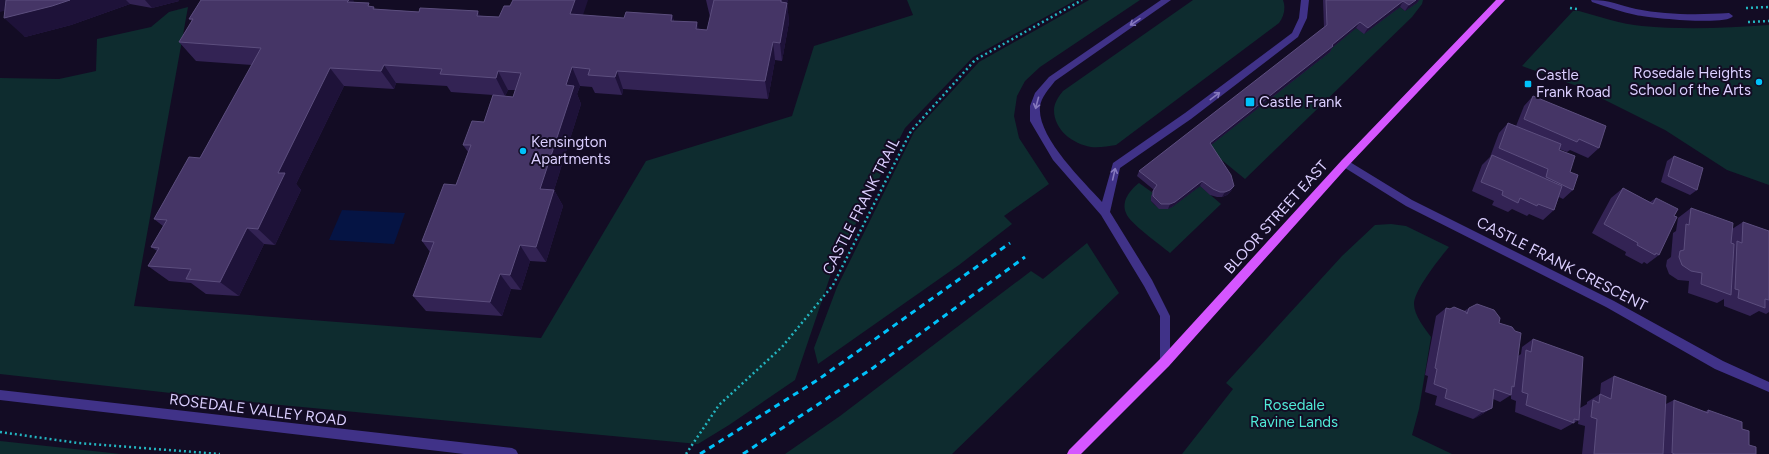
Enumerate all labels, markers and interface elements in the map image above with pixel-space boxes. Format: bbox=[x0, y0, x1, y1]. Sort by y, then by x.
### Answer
one-way arrow bbox=[1130, 18, 1141, 26]
place label: Rosedale Heights School of the Arts bbox=[1629, 64, 1751, 99]
place label: Castle Frank Road bbox=[1536, 66, 1611, 101]
marker: Rosedale Heights School of the Arts bbox=[1754, 77, 1764, 87]
marker: Castle Frank Road bbox=[1523, 79, 1533, 89]
one-way arrow bbox=[1209, 92, 1220, 100]
place label: Castle Frank bbox=[1259, 93, 1342, 111]
marker: Castle Frank bbox=[1244, 96, 1256, 108]
one-way arrow bbox=[1033, 97, 1040, 110]
place label: Kensington Apartments bbox=[531, 133, 610, 168]
street label: CASTLE FRANK TRAIL bbox=[819, 135, 903, 277]
marker: Kensington Apartments bbox=[518, 146, 528, 156]
street label: BLOOR STREET EAST bbox=[1220, 156, 1332, 277]
one-way arrow bbox=[1110, 168, 1118, 181]
street label: CASTLE FRANK CRESCENT bbox=[1474, 213, 1651, 315]
street label: ROSEDALE VALLEY ROAD bbox=[168, 390, 348, 430]
park label: Rosedale Ravine Lands bbox=[1250, 396, 1338, 431]

